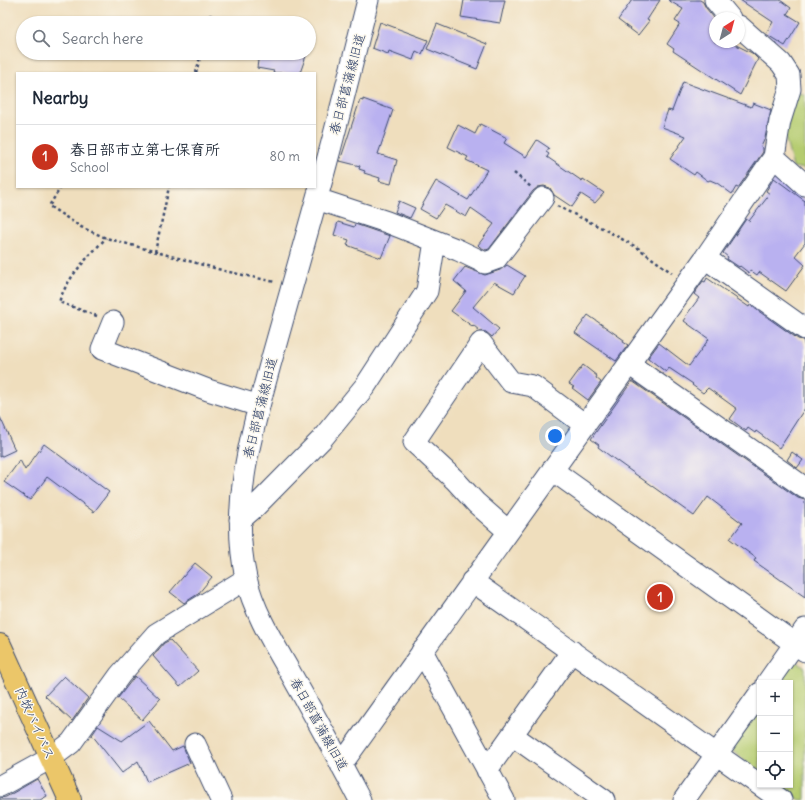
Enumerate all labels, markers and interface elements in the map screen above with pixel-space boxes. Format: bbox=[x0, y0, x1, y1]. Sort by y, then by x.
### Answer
north arrow bbox=[709, 12, 745, 48]
search box bbox=[16, 16, 316, 60]
icon: search bbox=[30, 27, 52, 49]
text: Search here bbox=[62, 29, 143, 48]
street label: 春日部菖蒲線旧道 bbox=[325, 32, 369, 136]
text: Nearby bbox=[32, 87, 88, 109]
text: 春日部市立第七保育所 bbox=[70, 140, 220, 159]
text: 1 bbox=[42, 148, 48, 165]
text: 80 m bbox=[269, 148, 300, 165]
text: School bbox=[70, 159, 109, 176]
street label: 春日部菖蒲線旧道 bbox=[239, 355, 281, 461]
your location bbox=[545, 426, 565, 446]
pin: 1 bbox=[647, 582, 673, 612]
street label: 春日部菖蒲線旧道 bbox=[286, 674, 352, 774]
map controls bbox=[757, 680, 793, 788]
button: + bbox=[757, 680, 793, 716]
street label: 内牧バイパス bbox=[11, 684, 59, 762]
button: − bbox=[757, 716, 793, 752]
button: locate bbox=[757, 752, 793, 788]

